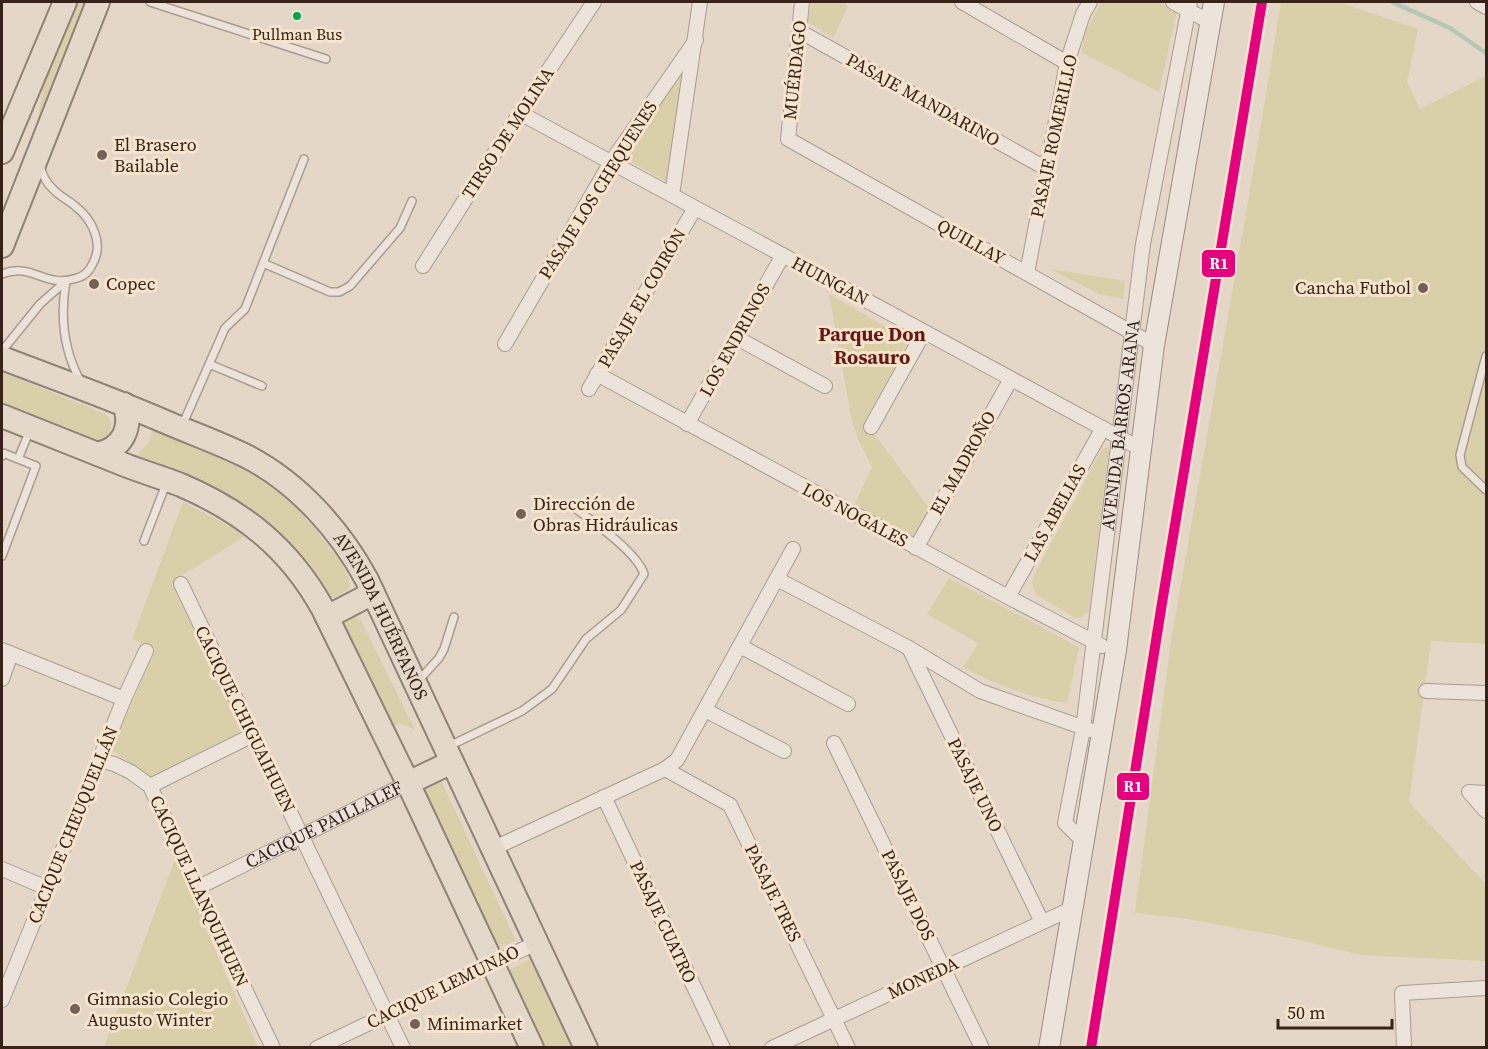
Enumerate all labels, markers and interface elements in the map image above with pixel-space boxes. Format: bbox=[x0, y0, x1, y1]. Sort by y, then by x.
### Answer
marker: Pullman Bus bbox=[291, 10, 303, 22]
street label: MUÉRDAGO bbox=[777, 19, 812, 121]
place label: Pullman Bus bbox=[252, 23, 342, 45]
street label: PASAJE MANDARINO bbox=[842, 47, 1005, 152]
street label: PASAJE ROMERILLO bbox=[1024, 52, 1083, 220]
street label: TIRSO DE MOLINA bbox=[456, 62, 560, 203]
street label: PASAJE LOS CHEQUENES bbox=[532, 96, 663, 284]
place label: El Brasero Bailable bbox=[114, 132, 197, 178]
marker: El Brasero Bailable bbox=[95, 148, 109, 162]
street label: QUILLAY bbox=[933, 213, 1010, 271]
street label: PASAJE EL COIRÓN bbox=[592, 224, 692, 372]
line badge: R1 bbox=[1201, 249, 1236, 278]
street label: HUINGAN bbox=[787, 250, 873, 311]
text: R1 bbox=[1209, 252, 1229, 274]
place label: Copec bbox=[106, 271, 156, 296]
place label: Cancha Futbol bbox=[1295, 275, 1411, 300]
marker: Copec bbox=[87, 277, 101, 291]
street label: LOS ENDRINOS bbox=[693, 279, 776, 401]
marker: Cancha Futbol bbox=[1416, 281, 1430, 295]
street label: AVENIDA BARROS ARANA bbox=[1095, 318, 1146, 532]
district label: Parque Don Rosauro bbox=[818, 320, 926, 371]
street label: EL MADROÑO bbox=[924, 406, 1001, 519]
street label: LAS ABELIAS bbox=[1017, 460, 1092, 566]
street label: LOS NOGALES bbox=[798, 476, 913, 553]
place label: Dirección de Obras Hidráulicas bbox=[533, 491, 678, 537]
marker: Dirección de Obras Hidráulicas bbox=[514, 507, 528, 521]
street label: AVENIDA HUÉRFANOS bbox=[328, 526, 434, 704]
street label: CACIQUE CHIGUAIHUEN bbox=[189, 621, 302, 816]
street label: CACIQUE CHEUQUELLÁN bbox=[21, 722, 124, 927]
street label: PASAJE UNO bbox=[942, 733, 1009, 836]
line badge: R1 bbox=[1116, 772, 1150, 801]
street label: CACIQUE PAILLALEF bbox=[241, 775, 407, 874]
text: R1 bbox=[1123, 775, 1143, 797]
street label: CACIQUE LLANQUIHUEN bbox=[144, 791, 255, 991]
street label: PASAJE TRES bbox=[739, 840, 808, 946]
street label: PASAJE DOS bbox=[876, 845, 941, 945]
street label: PASAJE CUATRO bbox=[624, 857, 703, 987]
street label: CACIQUE LEMUNAO bbox=[362, 939, 523, 1034]
street label: MONEDA bbox=[883, 950, 962, 1005]
place label: Gimnasio Colegio Augusto Winter bbox=[87, 986, 228, 1032]
scale bar bbox=[1278, 992, 1392, 1030]
text: 50 m bbox=[1287, 1000, 1325, 1025]
marker: Gimnasio Colegio Augusto Winter bbox=[68, 1002, 82, 1016]
place label: Minimarket bbox=[427, 1011, 522, 1036]
marker: Minimarket bbox=[408, 1017, 422, 1031]

